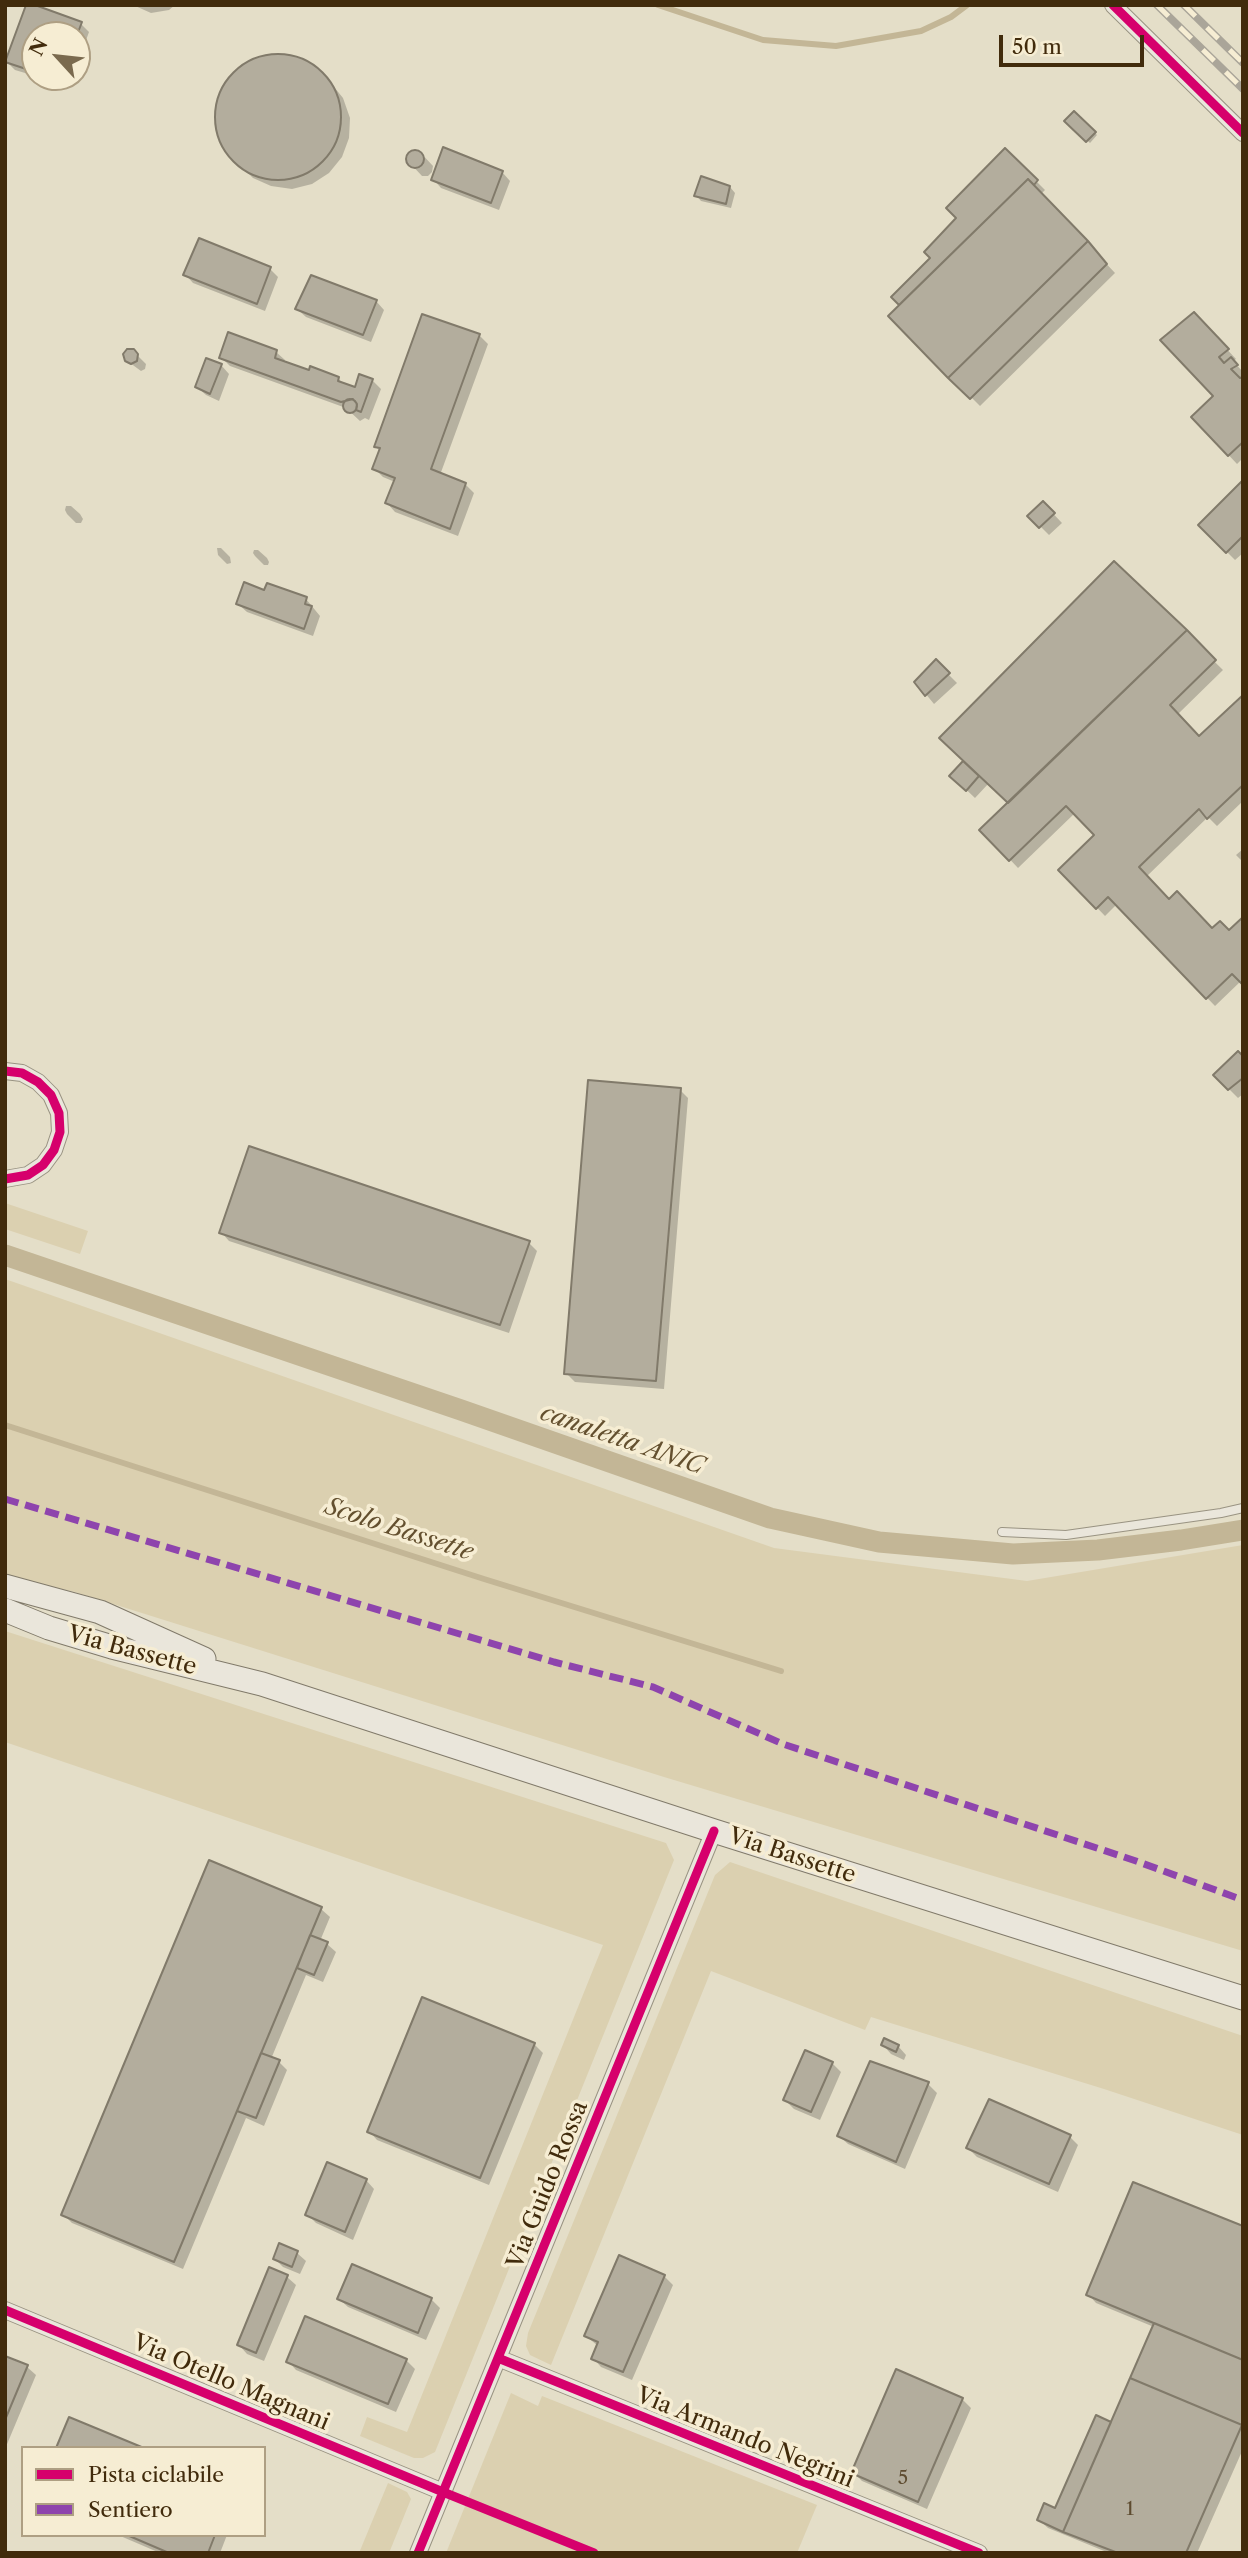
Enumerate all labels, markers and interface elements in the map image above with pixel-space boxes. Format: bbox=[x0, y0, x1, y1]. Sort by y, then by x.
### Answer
north arrow bbox=[21, 21, 91, 91]
scale bar bbox=[1003, 21, 1148, 65]
text: 50 m bbox=[1012, 34, 1062, 59]
text: N bbox=[25, 35, 53, 60]
water label: canaletta ANIC bbox=[537, 1399, 707, 1481]
water label: Scolo Bassette bbox=[321, 1493, 477, 1567]
street label: Via Bassette bbox=[65, 1621, 199, 1681]
street label: Via Bassette bbox=[725, 1822, 859, 1890]
street label: Via Guido Rossa bbox=[502, 2097, 594, 2273]
street label: Via Otello Magnani bbox=[128, 2329, 334, 2437]
street label: Via Armando Negrini bbox=[632, 2382, 858, 2494]
legend bbox=[21, 2446, 266, 2537]
text: Pista ciclabile bbox=[88, 2462, 224, 2487]
house number: 5 bbox=[898, 2468, 908, 2490]
text: Sentiero bbox=[88, 2497, 173, 2522]
house number: 1 bbox=[1126, 2499, 1134, 2521]

